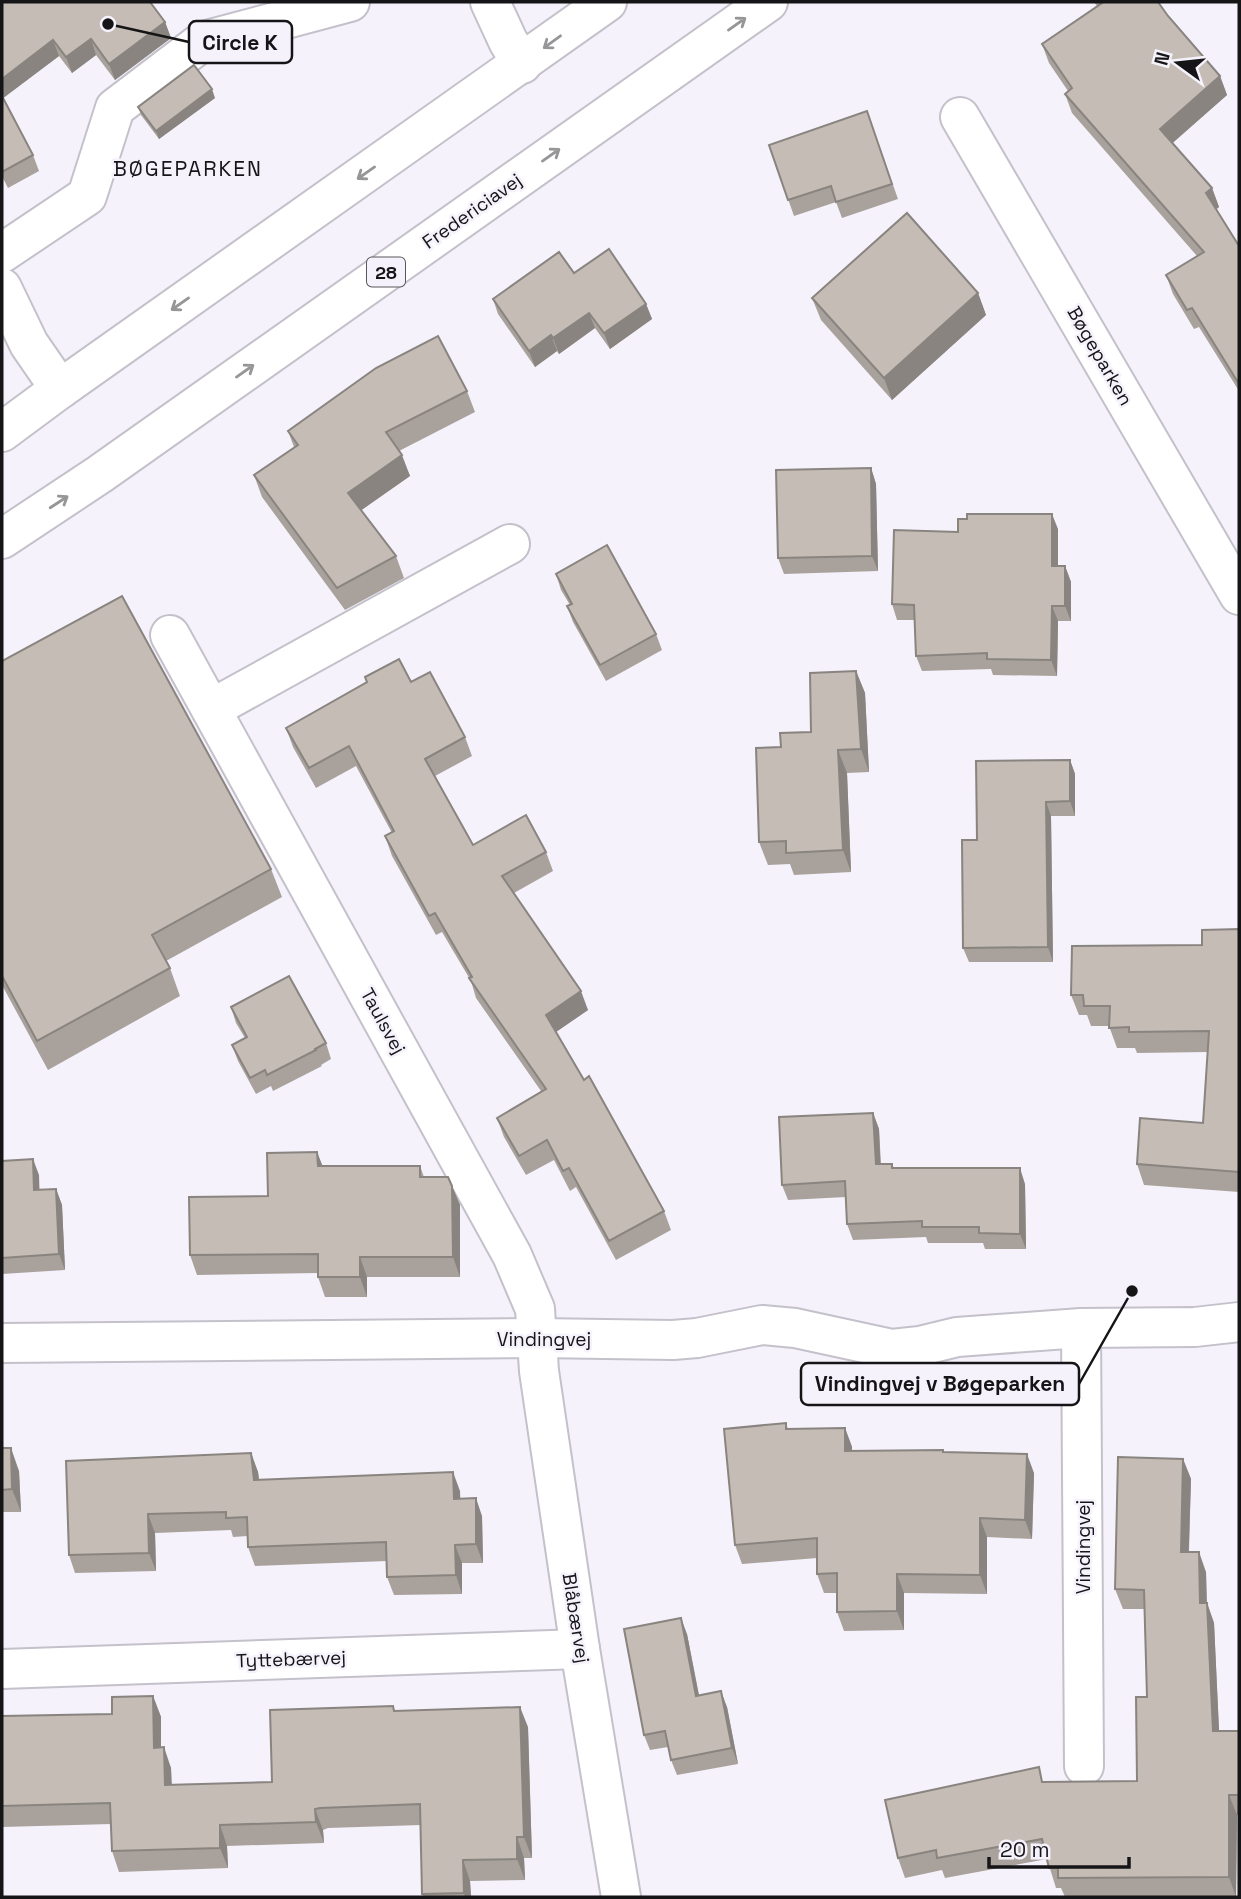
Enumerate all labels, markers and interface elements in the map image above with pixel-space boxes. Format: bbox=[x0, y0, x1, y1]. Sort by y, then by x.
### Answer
one-way arrow bbox=[727, 17, 746, 31]
callout: Circle K bbox=[189, 21, 292, 63]
north arrow bbox=[1143, 28, 1213, 98]
text: Circle K bbox=[202, 29, 279, 56]
one-way arrow bbox=[543, 35, 562, 49]
text: N bbox=[1148, 49, 1176, 68]
one-way arrow bbox=[541, 148, 560, 162]
district label: BØGEPARKEN bbox=[113, 155, 263, 182]
one-way arrow bbox=[357, 166, 376, 180]
street label: Fredericiavej bbox=[417, 168, 527, 254]
road number: 28 bbox=[367, 258, 405, 286]
one-way arrow bbox=[171, 297, 190, 311]
street label: Bøgeparken bbox=[1062, 302, 1138, 410]
one-way arrow bbox=[235, 364, 254, 379]
one-way arrow bbox=[49, 494, 68, 509]
street label: Taulsvej bbox=[355, 983, 411, 1059]
street label: Vindingvej bbox=[497, 1327, 591, 1352]
callout: Vindingvej v Bøgeparken bbox=[801, 1363, 1079, 1405]
text: Vindingvej v Bøgeparken bbox=[815, 1370, 1065, 1397]
street label: Vindingvej bbox=[1071, 1500, 1096, 1594]
street label: Blåbærvej bbox=[557, 1571, 595, 1665]
street label: Tyttebærvej bbox=[235, 1645, 347, 1673]
scale bar bbox=[989, 1826, 1129, 1870]
text: 20 m bbox=[1000, 1836, 1050, 1863]

